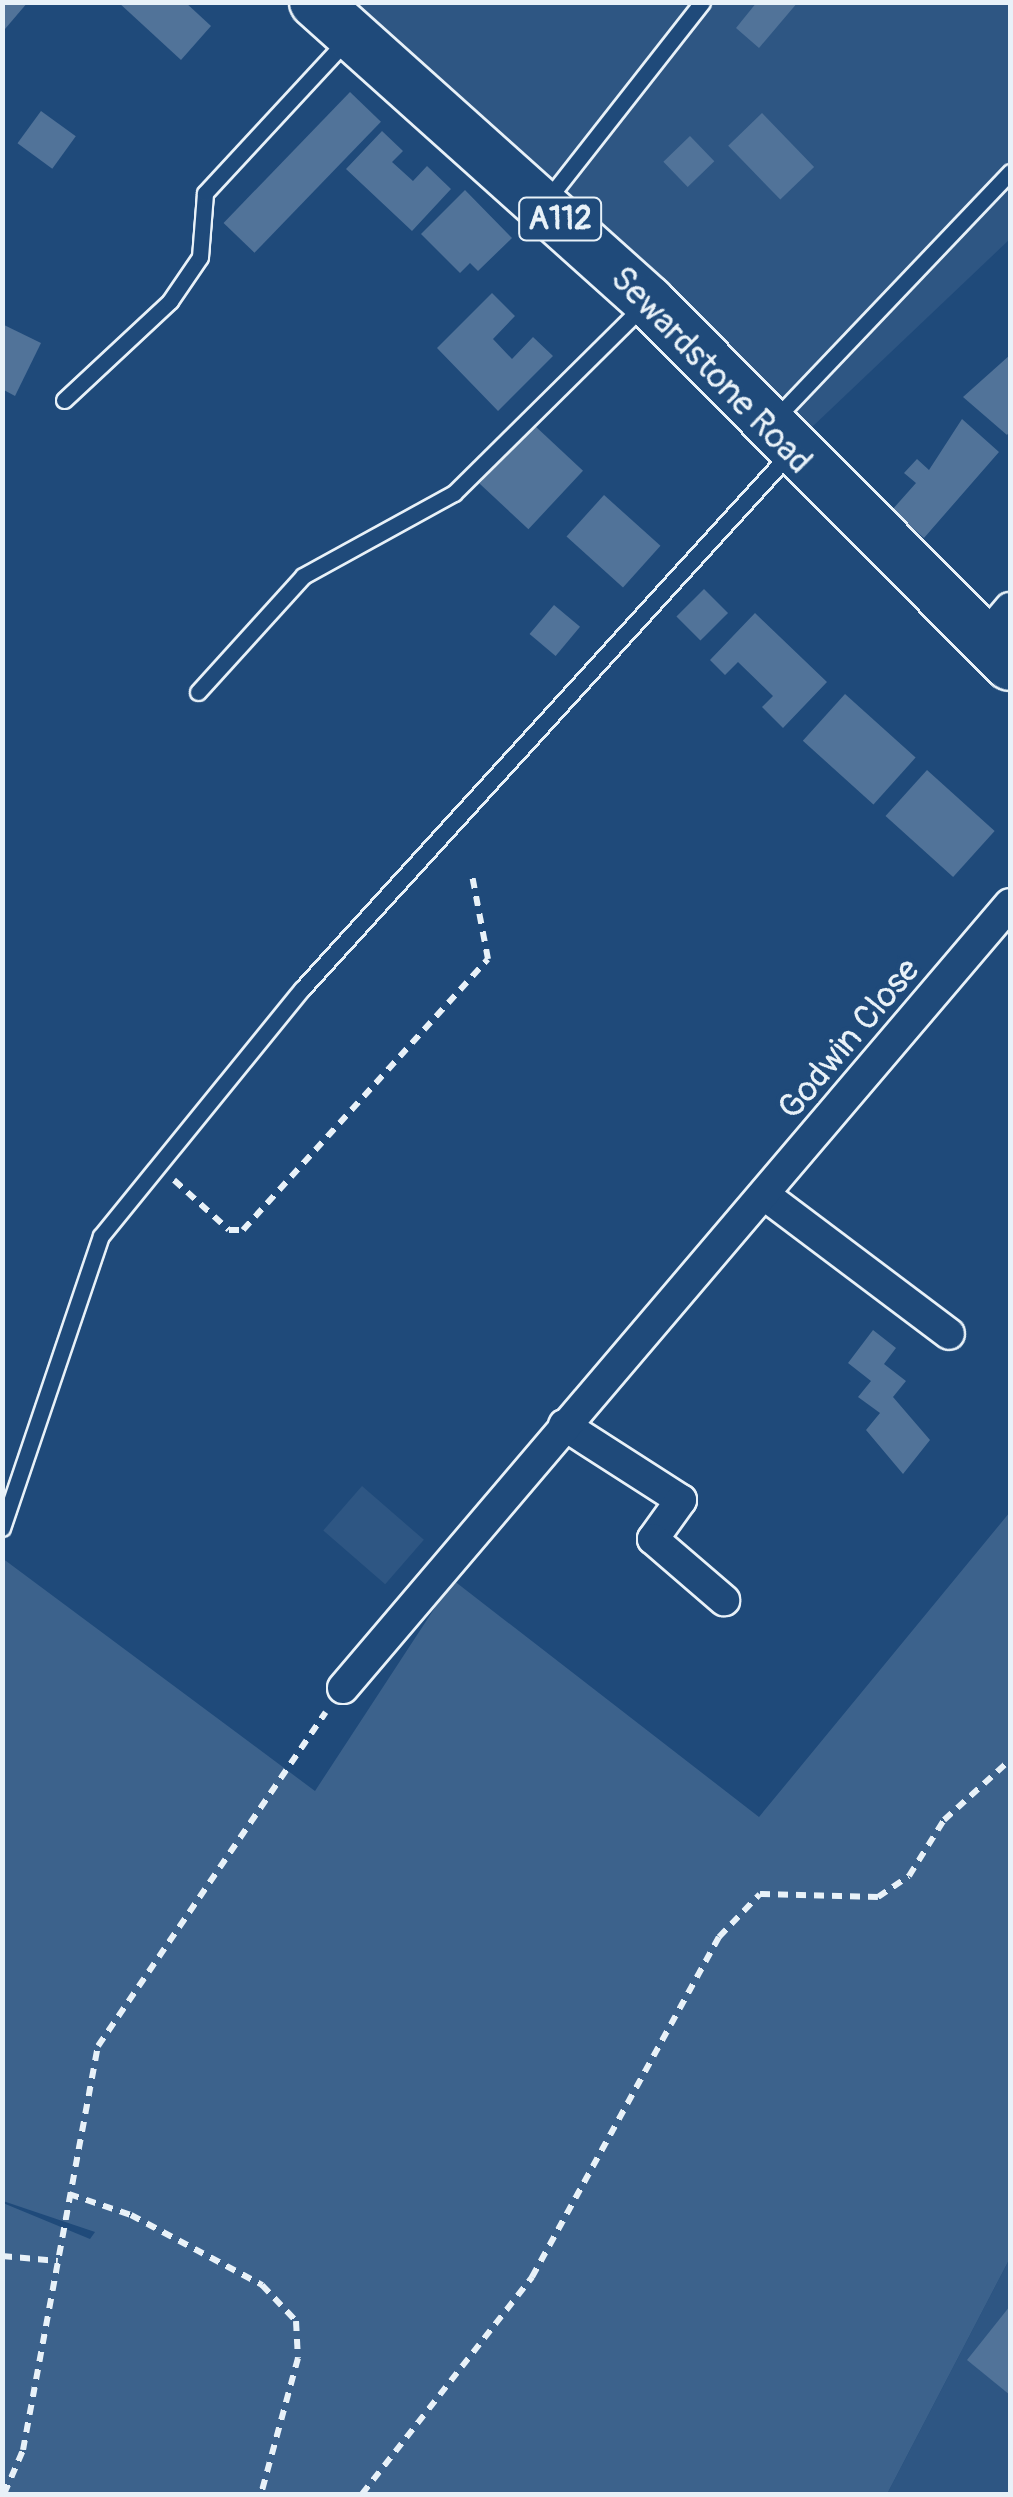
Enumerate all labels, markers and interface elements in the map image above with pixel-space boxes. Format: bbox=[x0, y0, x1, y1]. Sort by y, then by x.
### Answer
road number: A112 bbox=[518, 192, 602, 246]
street label: Sewardstone Road bbox=[601, 258, 821, 482]
street label: Godwin Close bbox=[769, 950, 929, 1128]

